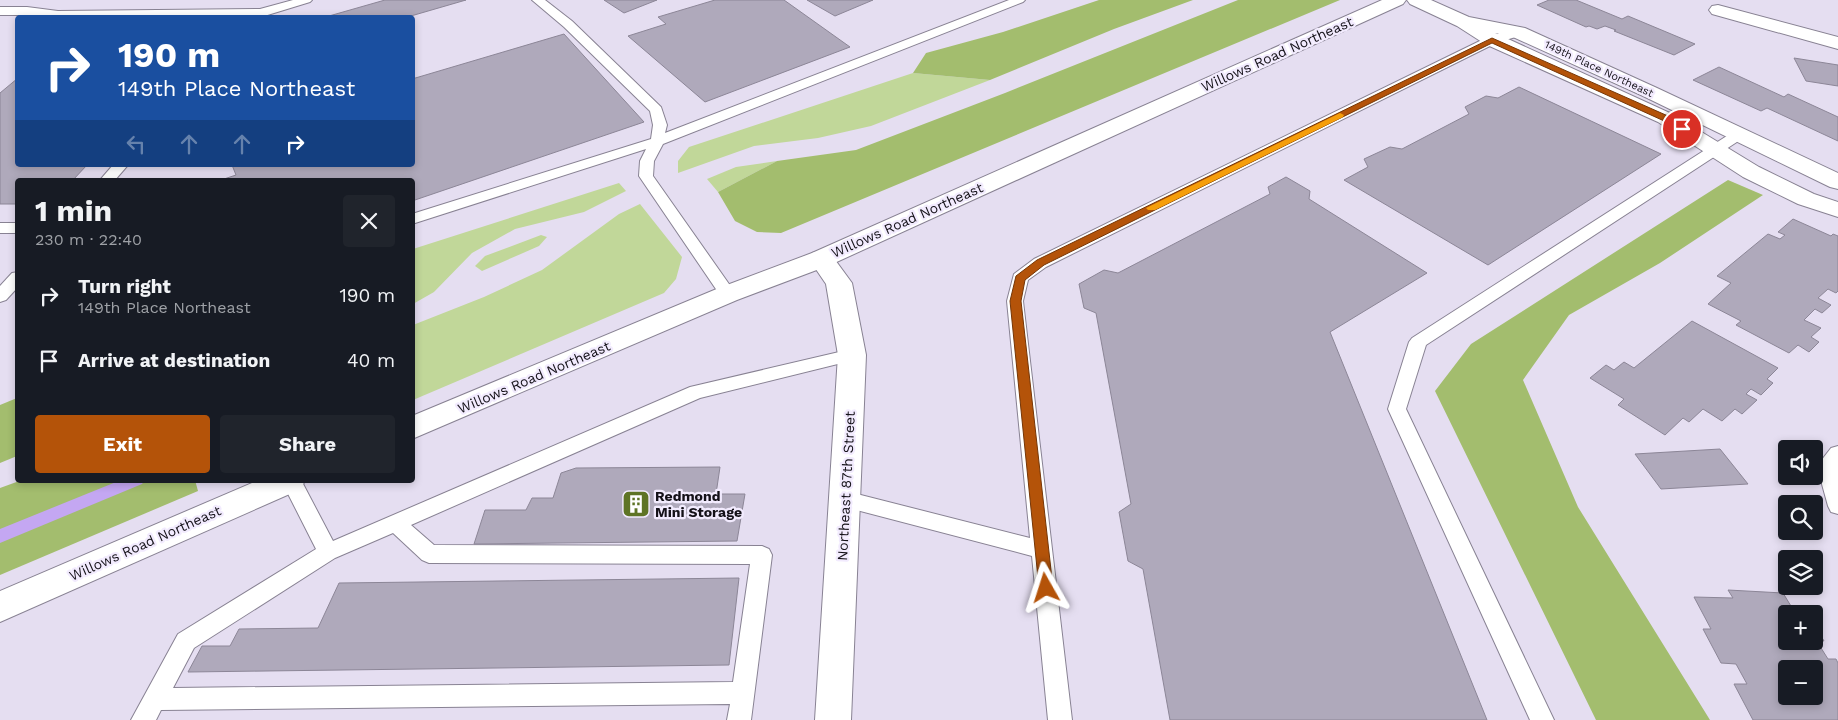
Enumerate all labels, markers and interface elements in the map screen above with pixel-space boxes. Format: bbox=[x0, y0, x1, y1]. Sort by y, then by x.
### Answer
street label: Willows Road Northeast bbox=[1199, 13, 1355, 95]
text: 190 m bbox=[118, 34, 220, 76]
icon: right bbox=[35, 35, 100, 100]
street label: 149th Place Northeast bbox=[1542, 38, 1656, 100]
text: 149th Place Northeast bbox=[118, 76, 355, 101]
pin bbox=[1661, 108, 1703, 150]
icon: arrive bbox=[1668, 115, 1696, 143]
icon: left bbox=[122, 130, 150, 158]
icon: ahead bbox=[175, 130, 203, 158]
icon: ahead bbox=[228, 130, 256, 158]
icon: right bbox=[281, 130, 309, 158]
street label: Willows Road Northeast bbox=[829, 179, 985, 261]
text: 1 min bbox=[35, 193, 112, 228]
button: close bbox=[343, 195, 395, 247]
text: 230 m · 22:40 bbox=[35, 230, 142, 249]
text: Turn right bbox=[78, 275, 171, 298]
icon: right bbox=[35, 282, 63, 310]
text: 190 m bbox=[339, 284, 395, 307]
text: 149th Place Northeast bbox=[78, 298, 251, 317]
street label: Willows Road Northeast bbox=[455, 338, 613, 416]
icon: arrive bbox=[35, 347, 63, 375]
text: Arrive at destination bbox=[78, 349, 270, 372]
text: 40 m bbox=[347, 349, 395, 372]
street label: Northeast 87th Street bbox=[834, 411, 858, 561]
button: Exit bbox=[35, 415, 210, 473]
button: Share bbox=[220, 415, 395, 473]
map controls bbox=[1778, 440, 1823, 705]
button: sound bbox=[1778, 440, 1823, 485]
place label: Redmond Mini Storage bbox=[655, 488, 742, 520]
building icon: Redmond Mini Storage bbox=[621, 489, 651, 519]
button: search bbox=[1778, 495, 1823, 540]
street label: Willows Road Northeast bbox=[67, 502, 223, 584]
button: layers bbox=[1778, 550, 1823, 595]
position arrow bbox=[1019, 561, 1071, 613]
button: + bbox=[1778, 605, 1823, 650]
button: − bbox=[1778, 660, 1823, 705]

